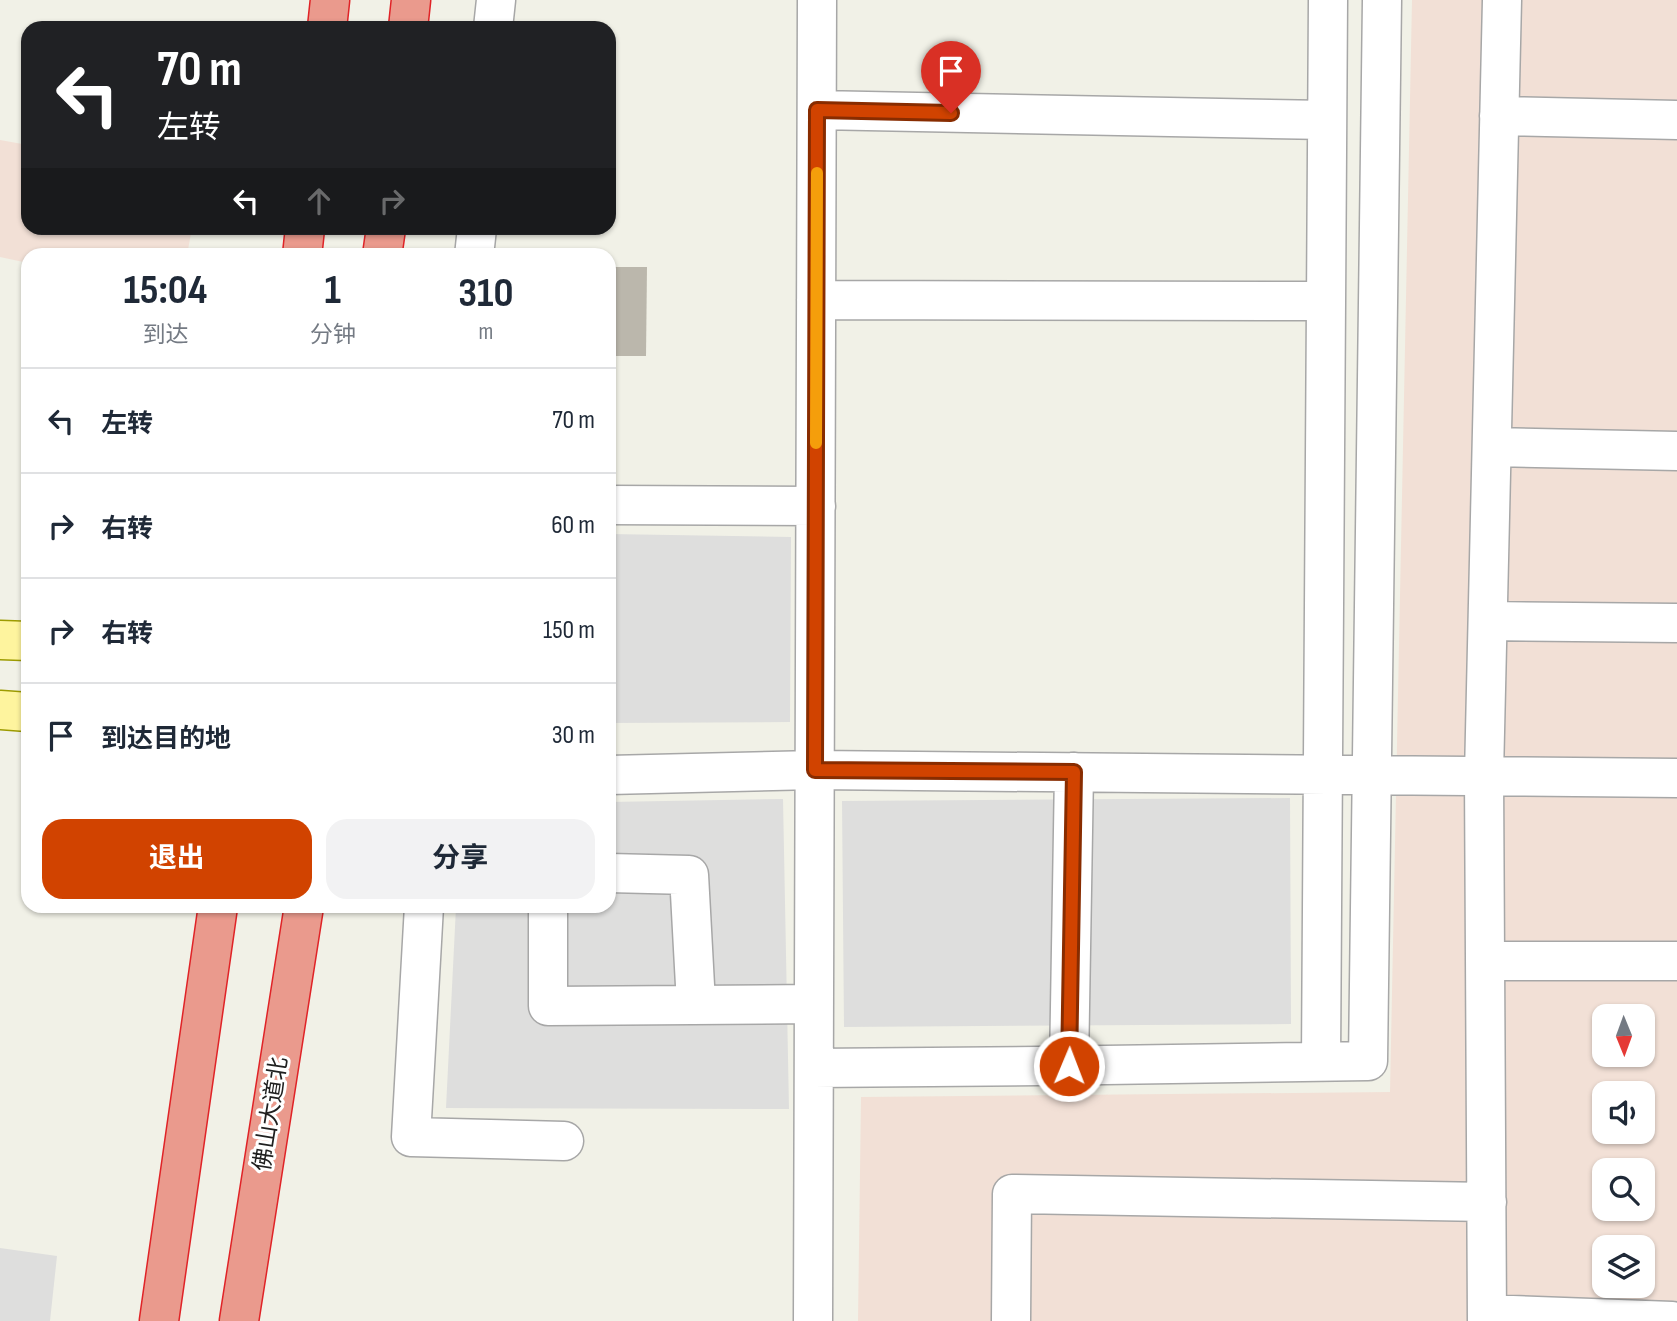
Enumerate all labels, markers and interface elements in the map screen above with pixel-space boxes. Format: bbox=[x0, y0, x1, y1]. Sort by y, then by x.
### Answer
text: 70 m bbox=[157, 41, 242, 100]
pin bbox=[921, 41, 981, 113]
icon: left bbox=[42, 49, 133, 140]
icon: arrive bbox=[932, 52, 970, 90]
text: 左转 bbox=[157, 109, 221, 148]
icon: left bbox=[227, 182, 265, 220]
icon: ahead bbox=[300, 182, 338, 220]
icon: right bbox=[373, 182, 411, 220]
text: 15:04 bbox=[123, 265, 207, 316]
text: 1 bbox=[325, 265, 341, 316]
text: 310 bbox=[458, 268, 514, 319]
text: m bbox=[479, 318, 493, 346]
text: 到达 bbox=[142, 321, 188, 349]
text: 分钟 bbox=[310, 321, 356, 349]
icon: left bbox=[42, 402, 80, 440]
text: 70 m bbox=[552, 405, 595, 436]
text: 左转 bbox=[101, 409, 153, 440]
icon: right bbox=[42, 507, 80, 545]
text: 60 m bbox=[551, 510, 595, 541]
text: 右转 bbox=[101, 514, 153, 545]
icon: right bbox=[42, 612, 80, 650]
text: 150 m bbox=[543, 615, 595, 646]
text: 右转 bbox=[101, 619, 153, 650]
icon: arrive bbox=[42, 717, 80, 755]
text: 30 m bbox=[552, 720, 595, 751]
text: 到达目的地 bbox=[101, 724, 231, 755]
button: 退出 bbox=[42, 819, 312, 899]
button: 分享 bbox=[326, 819, 595, 899]
north arrow bbox=[1592, 1004, 1656, 1068]
map controls bbox=[1592, 1004, 1655, 1298]
position arrow bbox=[1032, 1029, 1106, 1103]
street label: 佛山大道北 bbox=[248, 1055, 294, 1173]
button: sound bbox=[1592, 1081, 1655, 1144]
button: search bbox=[1592, 1158, 1655, 1221]
button: layers bbox=[1592, 1235, 1655, 1298]

